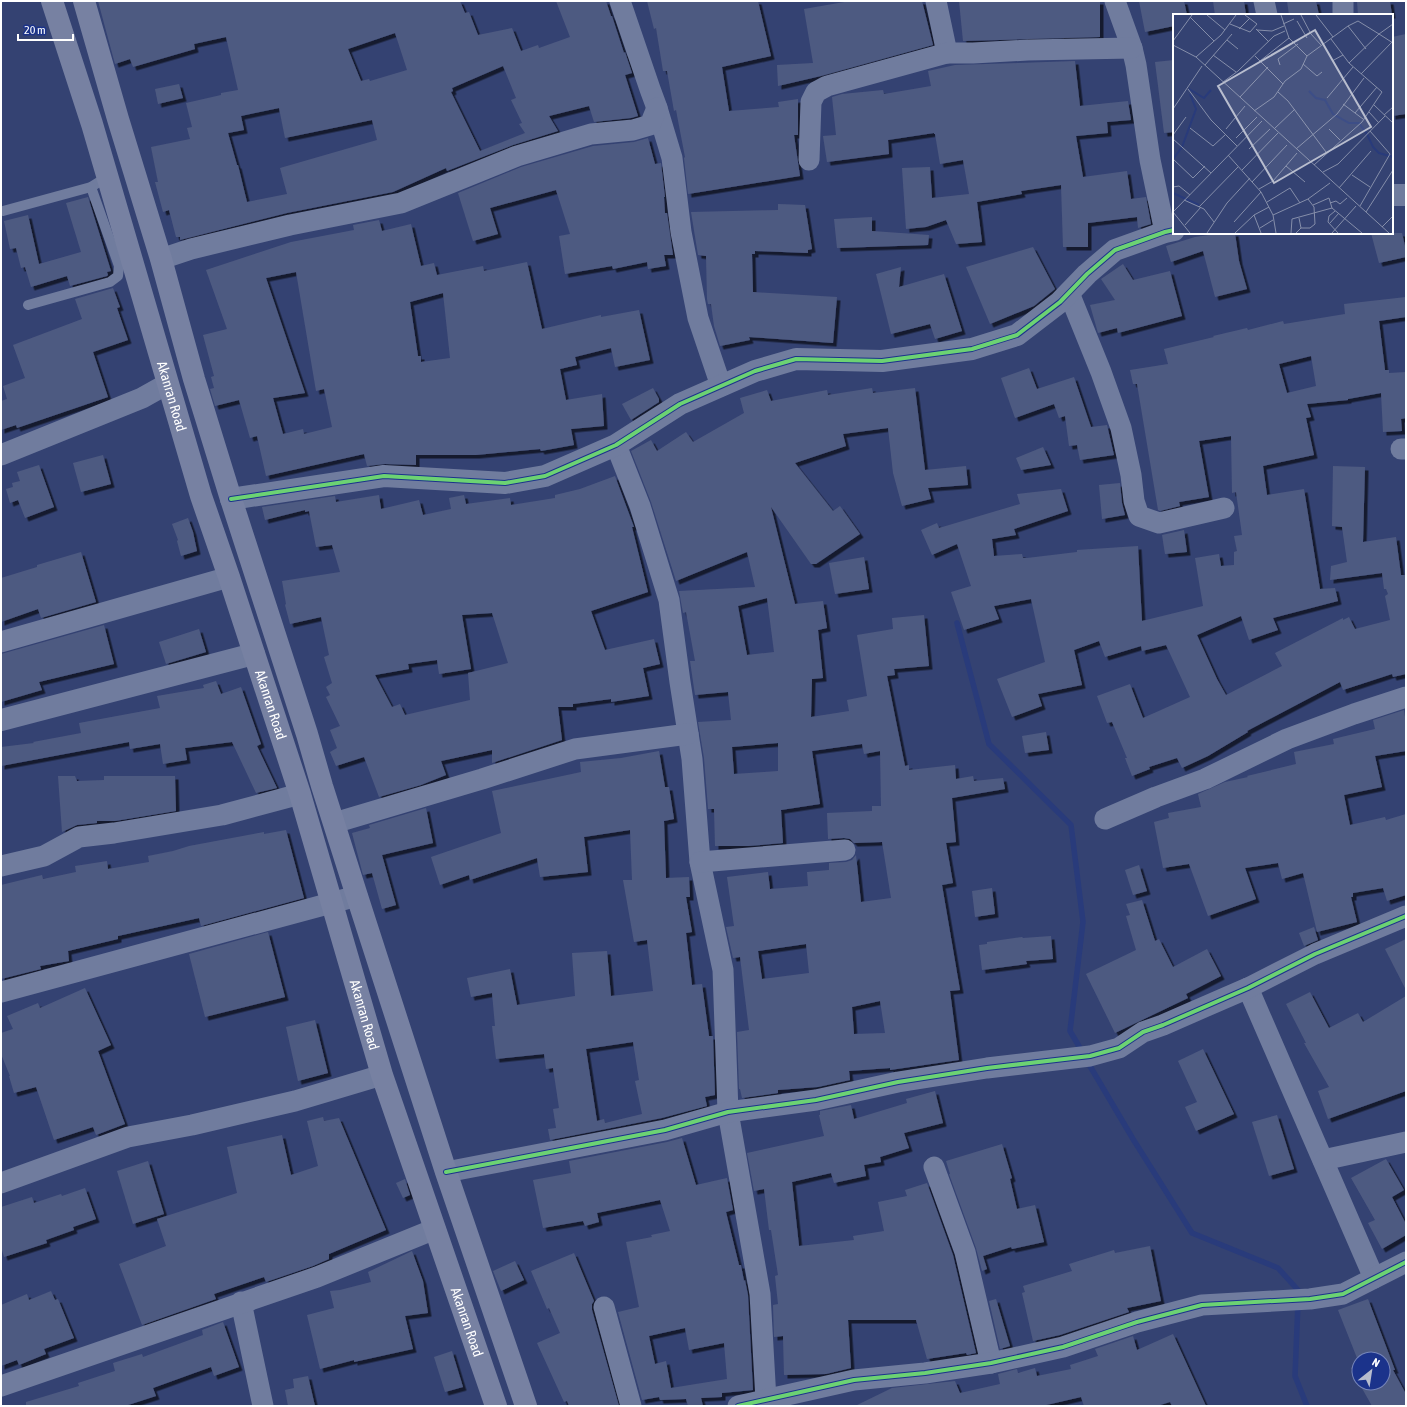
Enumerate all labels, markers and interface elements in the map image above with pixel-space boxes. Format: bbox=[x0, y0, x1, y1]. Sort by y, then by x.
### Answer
inset map bbox=[1173, 14, 1393, 234]
scale bar bbox=[18, 16, 73, 42]
text: 20 m bbox=[24, 23, 46, 37]
street label: Akanran Road bbox=[154, 359, 190, 433]
street label: Akanran Road bbox=[252, 668, 290, 741]
street label: Akanran Road bbox=[347, 978, 382, 1052]
street label: Akanran Road bbox=[448, 1285, 486, 1359]
north arrow bbox=[1351, 1351, 1391, 1391]
text: N bbox=[1370, 1356, 1382, 1369]

